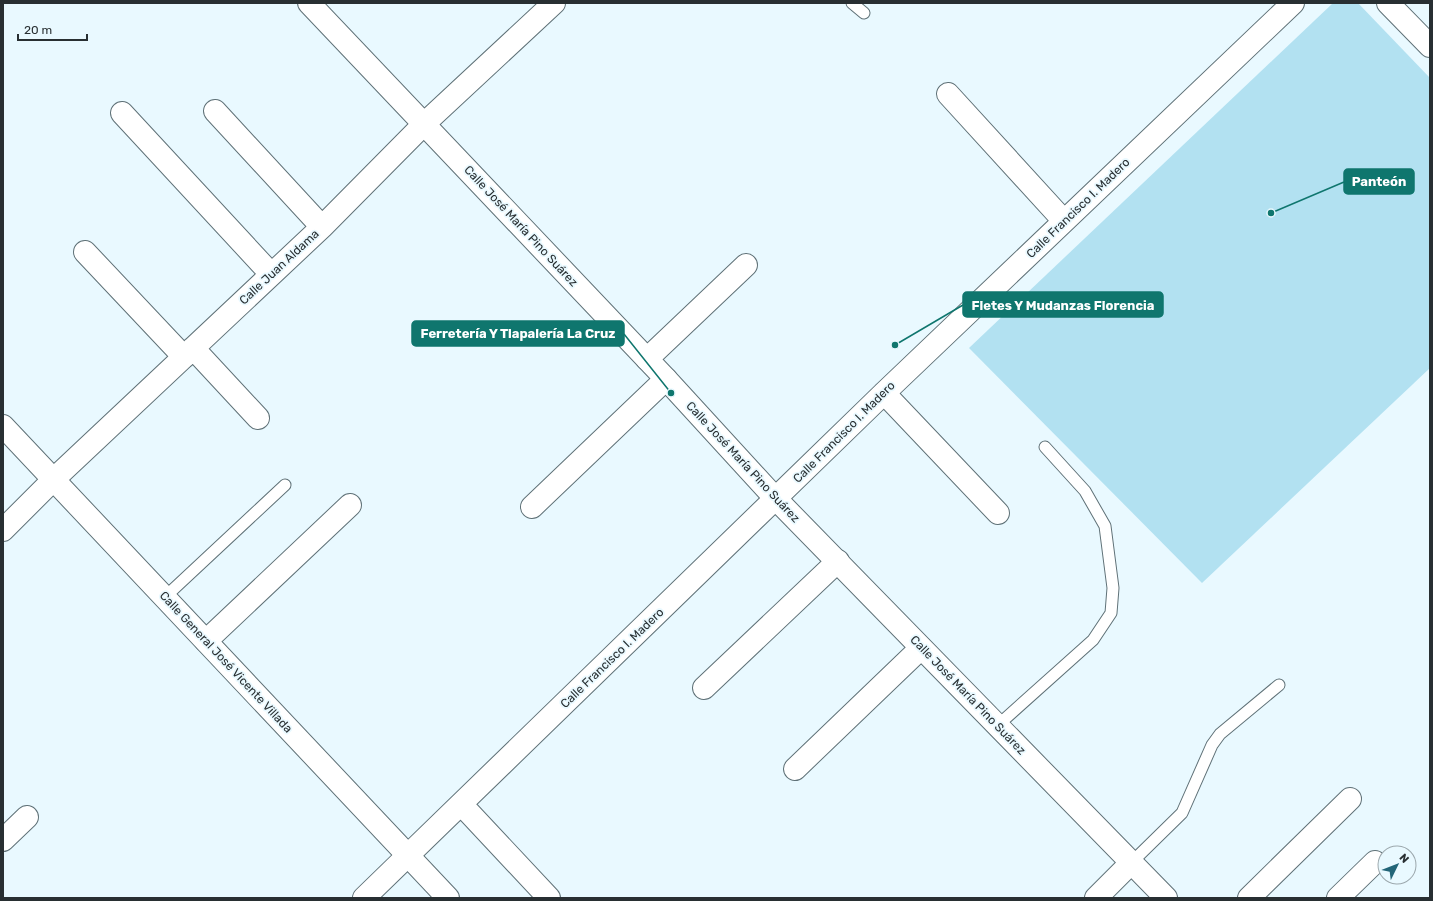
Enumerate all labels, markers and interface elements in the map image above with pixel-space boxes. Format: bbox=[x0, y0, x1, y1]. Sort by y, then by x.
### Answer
scale bar bbox=[18, 16, 87, 42]
text: 20 m bbox=[24, 23, 52, 37]
street label: Calle Francisco I. Madero bbox=[1024, 155, 1133, 261]
street label: Calle José María Pino Suárez bbox=[461, 163, 581, 289]
callout: Panteón bbox=[1344, 169, 1414, 194]
text: Panteón bbox=[1352, 174, 1406, 189]
street label: Calle Juan Aldama bbox=[236, 227, 322, 307]
callout: Fletes Y Mudanzas Florencia bbox=[963, 292, 1163, 317]
text: Fletes Y Mudanzas Florencia bbox=[972, 298, 1154, 313]
callout: Ferretería Y Tlapalería La Cruz bbox=[412, 321, 624, 346]
text: Ferretería Y Tlapalería La Cruz bbox=[420, 326, 616, 341]
street label: Calle Francisco I. Madero bbox=[790, 378, 898, 486]
street label: Calle José María Pino Suárez bbox=[683, 399, 803, 525]
street label: Calle General José Vicente Villada bbox=[157, 588, 295, 736]
street label: Calle Francisco I. Madero bbox=[558, 605, 667, 711]
street label: Calle José María Pino Suárez bbox=[907, 633, 1029, 757]
north arrow bbox=[1377, 845, 1417, 885]
text: N bbox=[1396, 851, 1411, 866]

